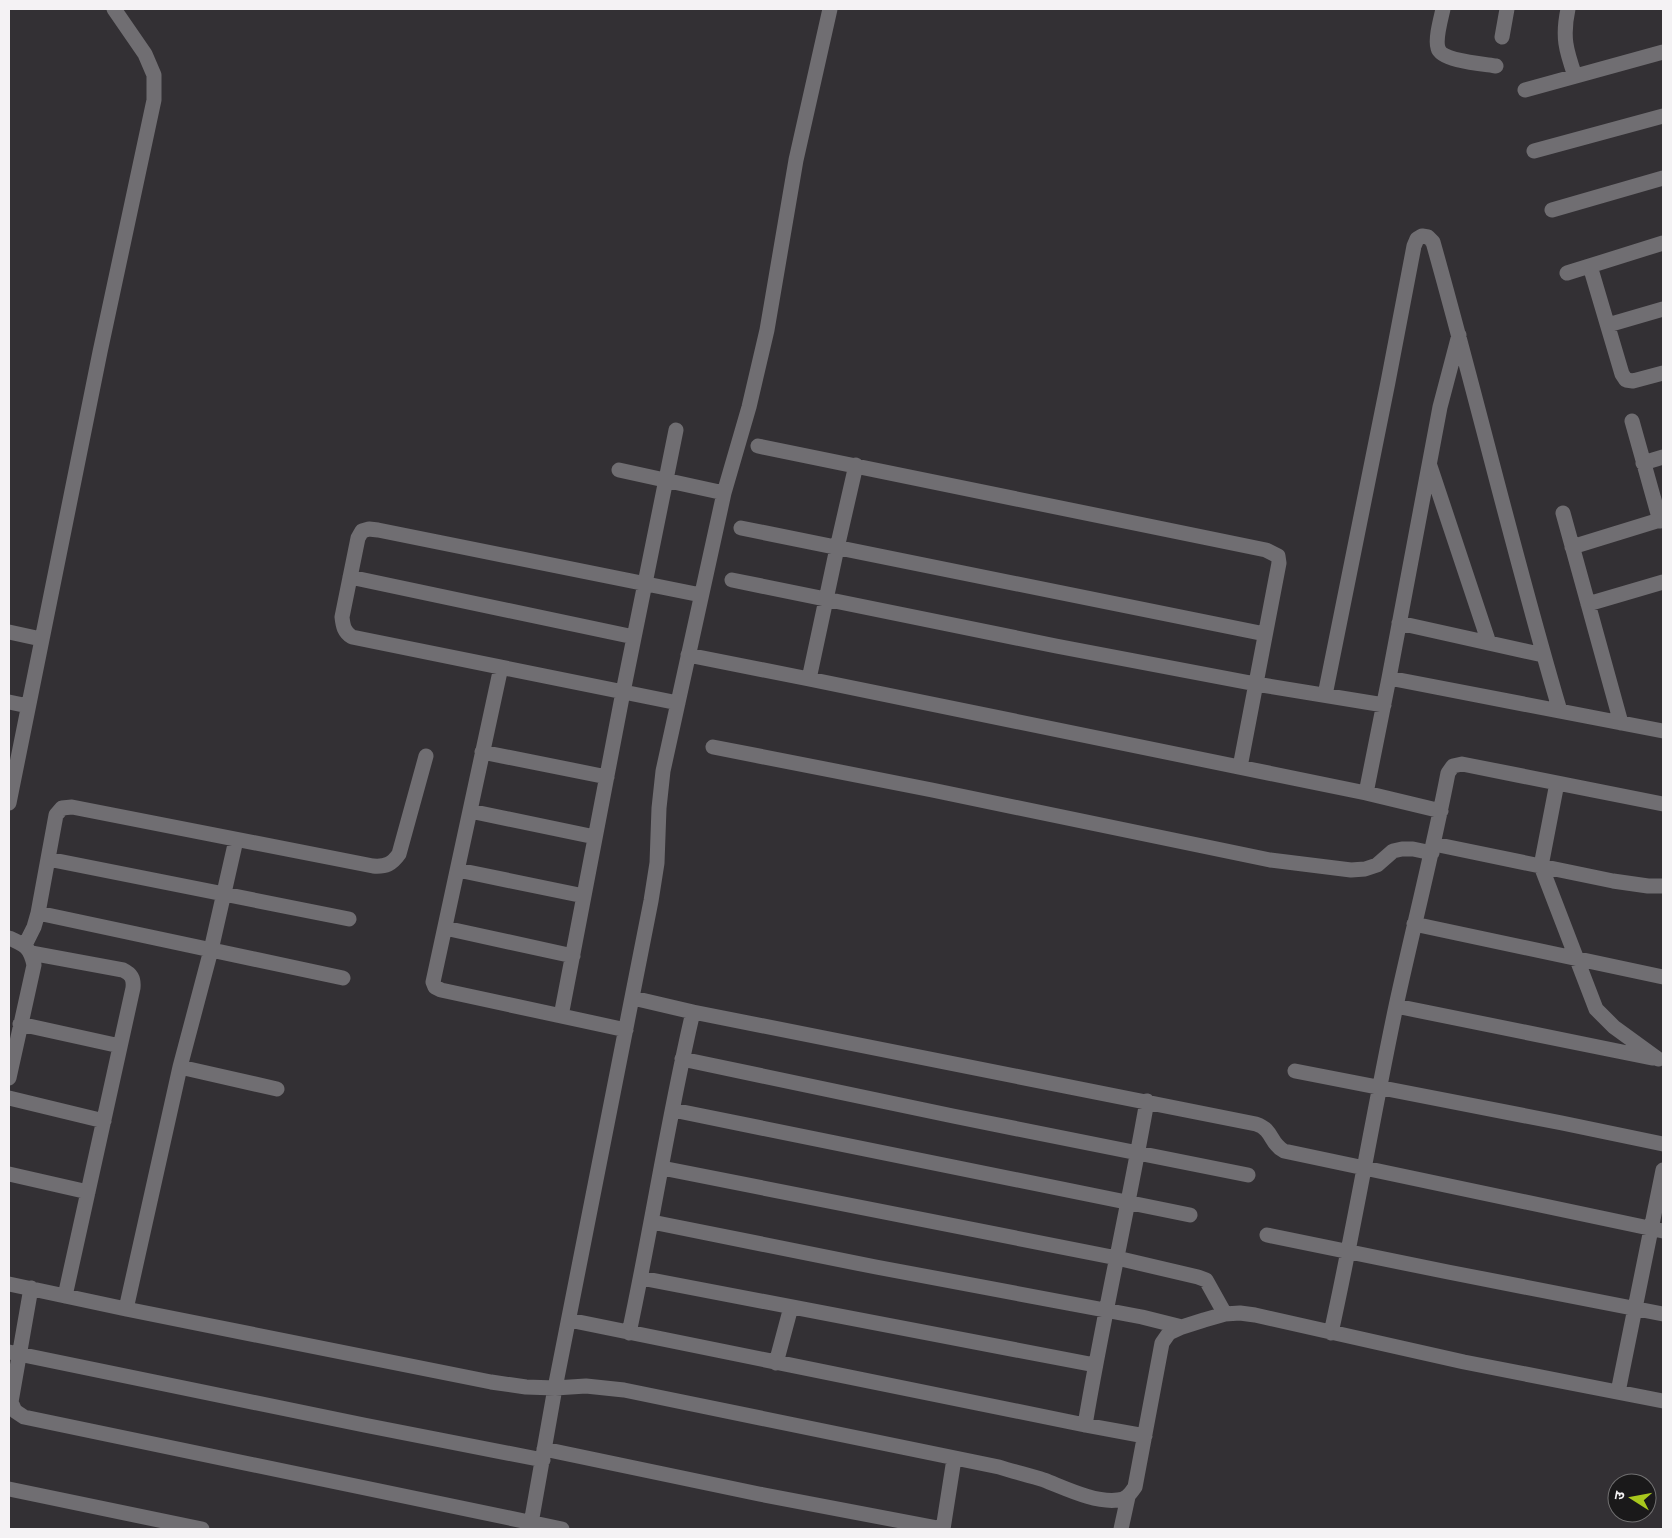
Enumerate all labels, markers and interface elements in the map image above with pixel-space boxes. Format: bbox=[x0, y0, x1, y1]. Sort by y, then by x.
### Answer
north arrow bbox=[1607, 1473, 1657, 1523]
text: उ bbox=[1610, 1489, 1628, 1501]

